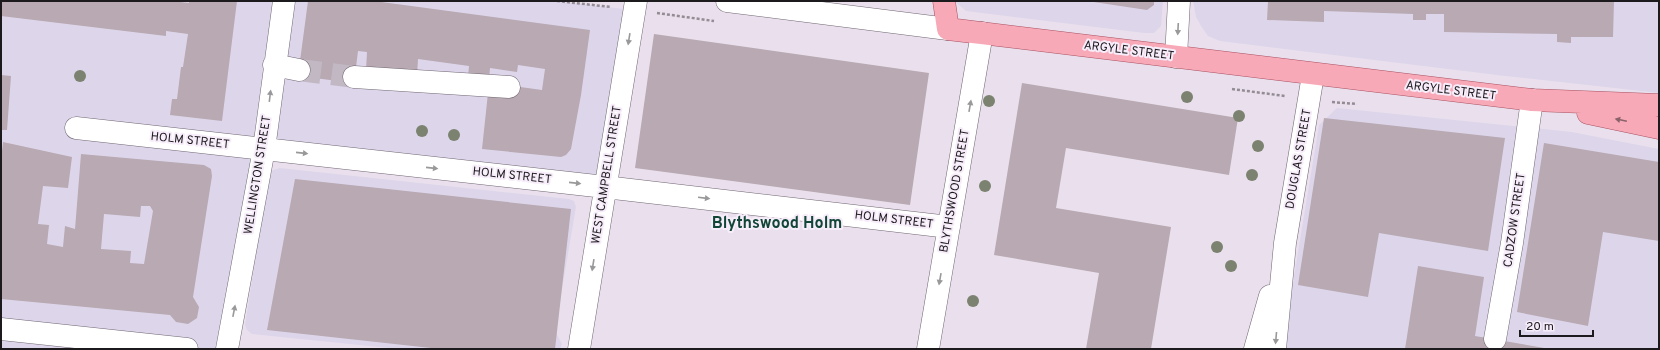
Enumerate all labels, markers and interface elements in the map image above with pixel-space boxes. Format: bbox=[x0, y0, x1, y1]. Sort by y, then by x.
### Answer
one-way arrow bbox=[1175, 23, 1181, 36]
one-way arrow bbox=[626, 33, 632, 46]
street label: ARGYLE STREET bbox=[1083, 38, 1175, 64]
street label: ARGYLE STREET bbox=[1405, 78, 1497, 104]
one-way arrow bbox=[267, 90, 274, 102]
one-way arrow bbox=[967, 100, 973, 112]
street label: WEST CAMPBELL STREET bbox=[588, 105, 626, 245]
street label: DOUGLAS STREET bbox=[1282, 108, 1316, 210]
street label: WELLINGTON STREET bbox=[241, 114, 275, 236]
one-way arrow bbox=[1615, 116, 1627, 122]
street label: BLYTHSWOOD STREET bbox=[936, 128, 974, 254]
street label: HOLM STREET bbox=[150, 129, 230, 153]
one-way arrow bbox=[296, 150, 308, 157]
one-way arrow bbox=[426, 164, 438, 171]
street label: HOLM STREET bbox=[472, 164, 552, 188]
street label: CADZOW STREET bbox=[1500, 172, 1530, 268]
one-way arrow bbox=[569, 180, 581, 187]
one-way arrow bbox=[698, 195, 710, 201]
street label: HOLM STREET bbox=[854, 207, 934, 233]
district label: Blythswood Holm bbox=[712, 214, 842, 234]
one-way arrow bbox=[590, 258, 596, 271]
one-way arrow bbox=[937, 273, 943, 285]
one-way arrow bbox=[232, 305, 238, 317]
scale bar bbox=[1520, 312, 1593, 338]
text: 20 m bbox=[1526, 319, 1554, 335]
one-way arrow bbox=[1272, 332, 1279, 344]

